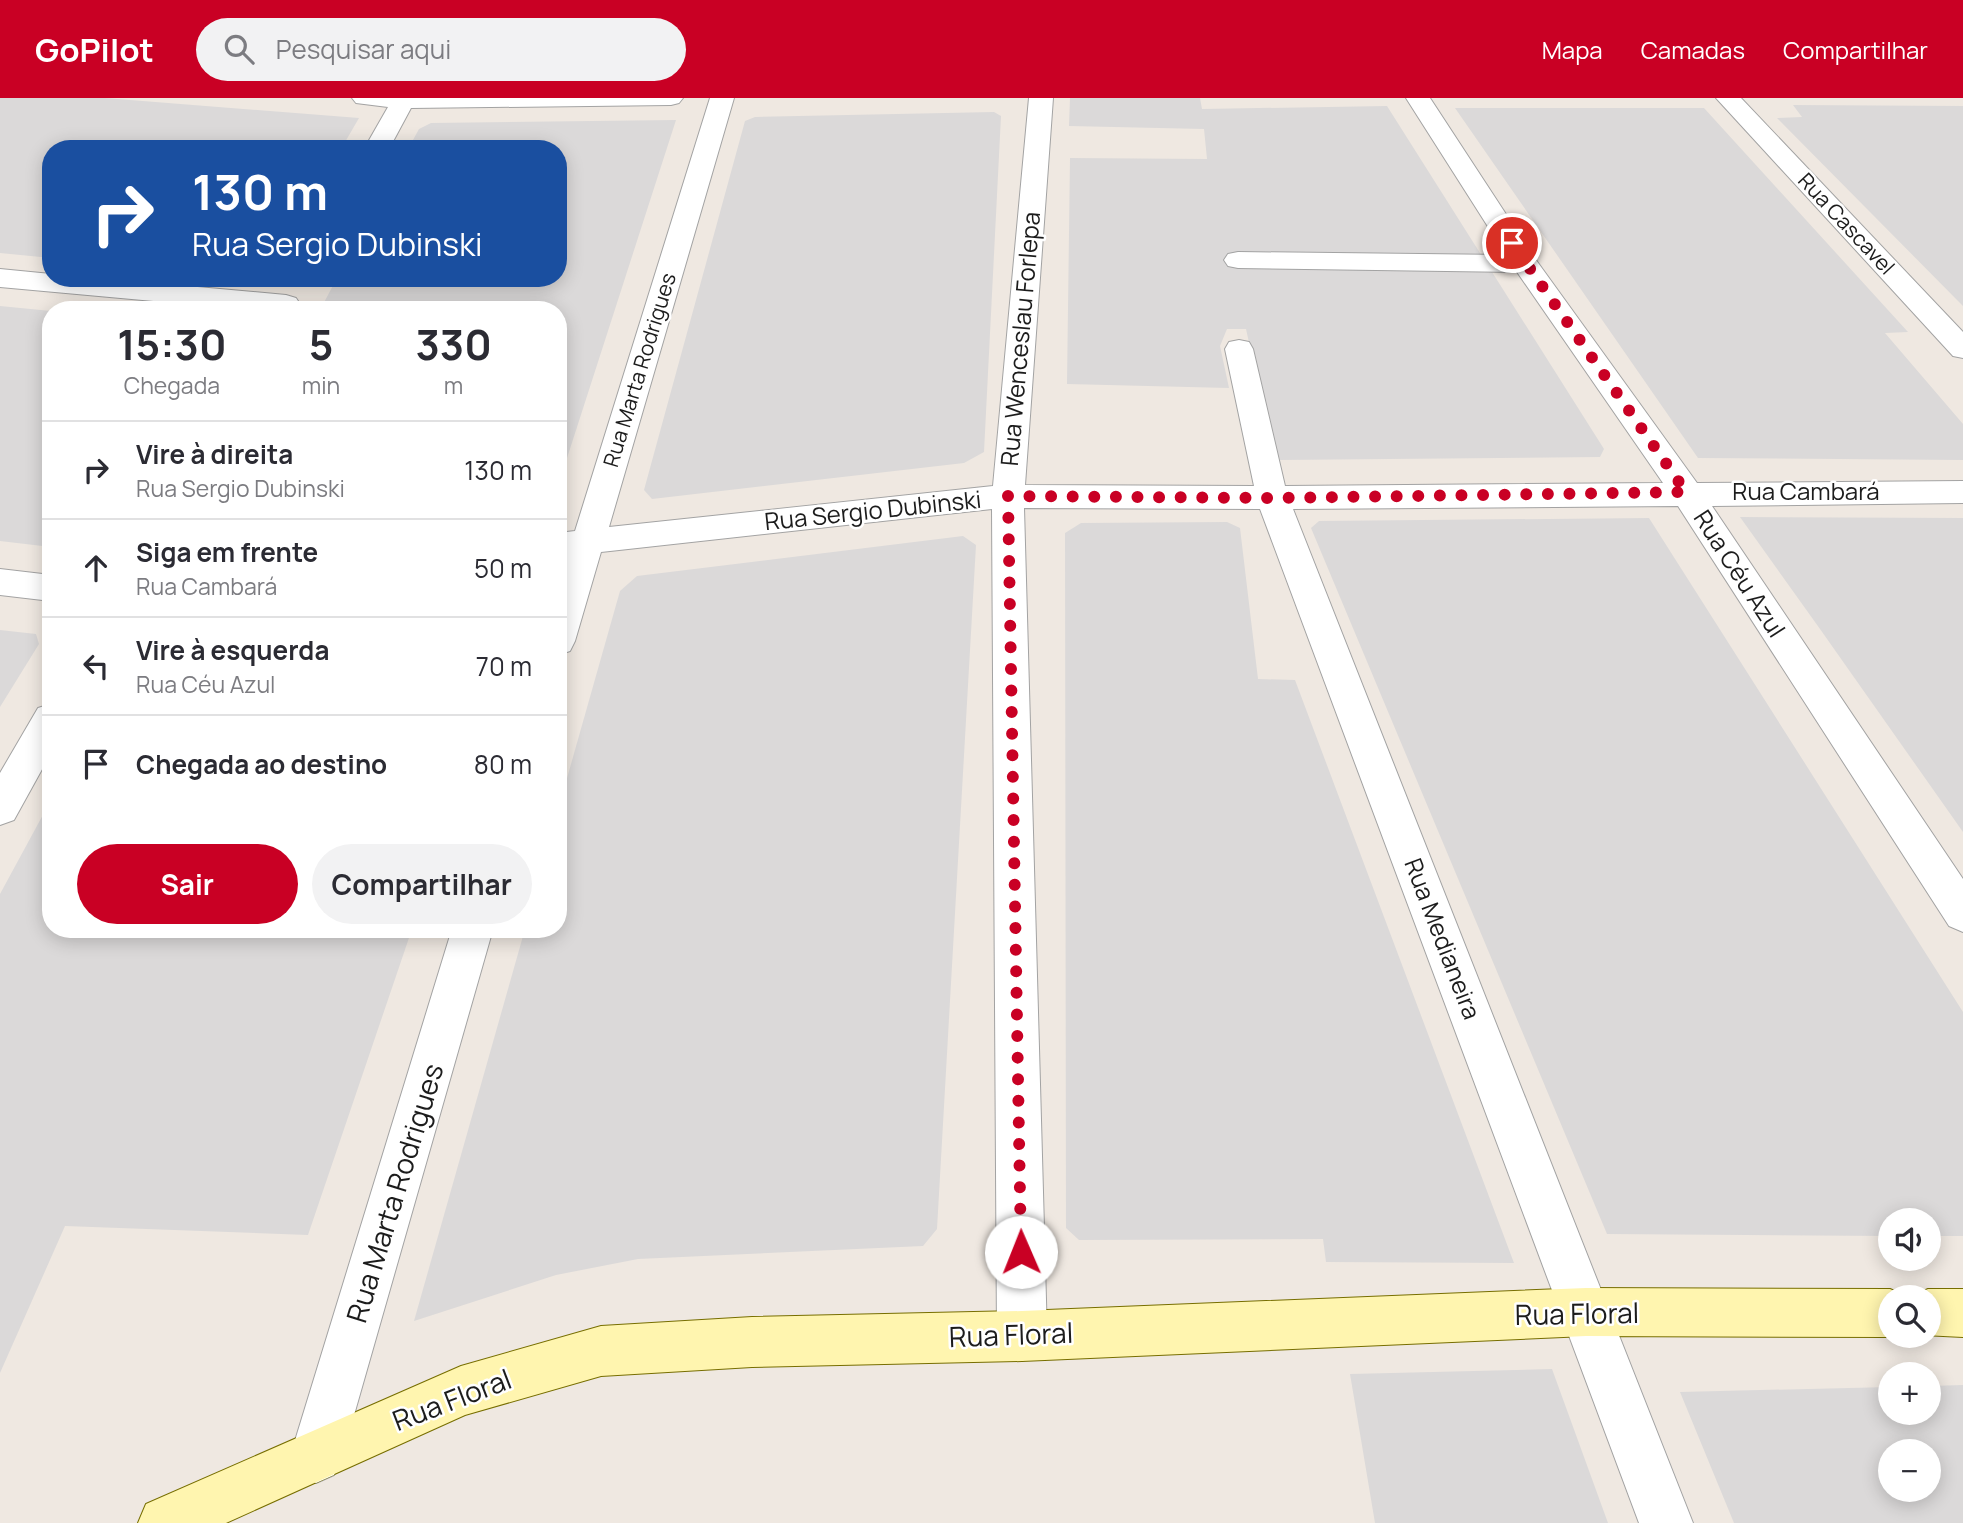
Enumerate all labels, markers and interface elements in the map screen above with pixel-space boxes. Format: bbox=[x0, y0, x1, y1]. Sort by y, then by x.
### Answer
search box bbox=[196, 18, 686, 81]
text: GoPilot bbox=[35, 27, 154, 72]
icon: search bbox=[220, 30, 258, 68]
text: Pesquisar aqui bbox=[276, 31, 451, 67]
text: Mapa bbox=[1542, 33, 1603, 66]
text: Camadas bbox=[1641, 33, 1745, 66]
text: Compartilhar bbox=[1783, 33, 1928, 66]
text: 130 m bbox=[192, 158, 328, 225]
street label: Rua Cascavel bbox=[1792, 166, 1901, 280]
icon: right bbox=[77, 168, 168, 259]
street label: Rua Wenceslau Forlepa bbox=[992, 210, 1047, 467]
pin bbox=[1482, 213, 1542, 273]
text: Rua Sergio Dubinski bbox=[192, 222, 483, 266]
icon: arrive bbox=[1493, 224, 1531, 262]
street label: Rua Marta Rodrigues bbox=[596, 269, 682, 470]
text: 15:30 bbox=[117, 315, 227, 373]
text: 5 bbox=[309, 315, 333, 373]
text: 330 bbox=[415, 315, 492, 373]
text: Chegada bbox=[124, 369, 220, 401]
text: min bbox=[302, 369, 340, 401]
text: m bbox=[444, 369, 463, 401]
text: Vire à direita bbox=[136, 436, 293, 472]
icon: right bbox=[77, 451, 115, 489]
text: 130 m bbox=[464, 452, 532, 488]
text: Rua Sergio Dubinski bbox=[136, 472, 345, 504]
street label: Rua Cambará bbox=[1732, 474, 1880, 507]
street label: Rua Sergio Dubinski bbox=[763, 482, 983, 537]
street label: Rua Céu Azul bbox=[1687, 503, 1794, 643]
text: Siga em frente bbox=[136, 534, 318, 570]
icon: ahead bbox=[77, 549, 115, 587]
text: 50 m bbox=[474, 550, 532, 586]
text: Rua Cambará bbox=[136, 570, 277, 602]
text: Vire à esquerda bbox=[136, 632, 329, 668]
icon: left bbox=[77, 647, 115, 685]
text: 70 m bbox=[476, 648, 532, 684]
text: Rua Céu Azul bbox=[136, 668, 275, 700]
icon: arrive bbox=[77, 745, 115, 783]
text: Chegada ao destino bbox=[136, 746, 387, 782]
text: 80 m bbox=[474, 746, 532, 782]
button: Sair bbox=[77, 844, 298, 924]
button: Compartilhar bbox=[312, 844, 532, 924]
street label: Rua Medianeira bbox=[1397, 853, 1489, 1024]
street label: Rua Marta Rodrigues bbox=[337, 1059, 451, 1327]
map controls bbox=[1878, 1208, 1941, 1502]
button: sound bbox=[1878, 1208, 1941, 1271]
position arrow bbox=[984, 1215, 1058, 1289]
button: search bbox=[1878, 1285, 1941, 1348]
street label: Rua Floral bbox=[1515, 1293, 1639, 1333]
street label: Rua Floral bbox=[948, 1313, 1074, 1355]
street label: Rua Floral bbox=[387, 1359, 516, 1439]
button: + bbox=[1878, 1362, 1941, 1425]
button: − bbox=[1878, 1439, 1941, 1502]

